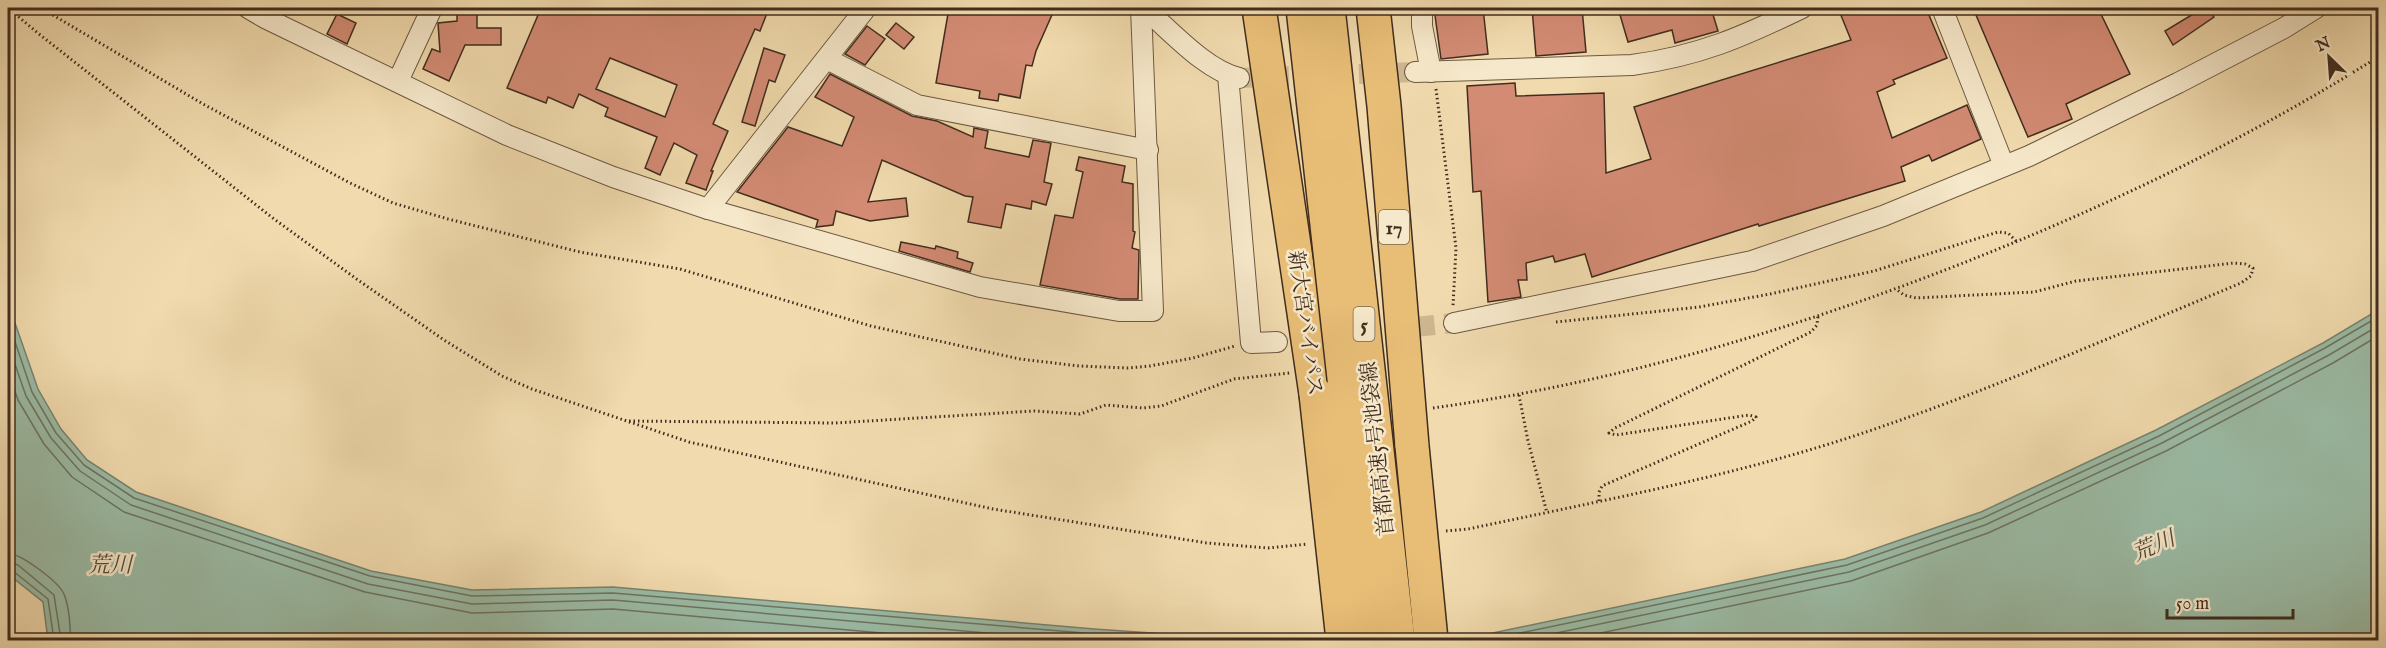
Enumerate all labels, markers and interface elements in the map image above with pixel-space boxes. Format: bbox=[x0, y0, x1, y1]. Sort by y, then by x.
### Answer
north arrow bbox=[2299, 27, 2359, 87]
text: N bbox=[2312, 33, 2334, 58]
road number: 17 bbox=[1379, 210, 1409, 244]
street label: 新大宮バイパス bbox=[1281, 249, 1328, 398]
road number: 5 bbox=[1354, 307, 1374, 341]
street label: 首都高速5号池袋線 bbox=[1356, 360, 1401, 538]
water label: 荒川 bbox=[2128, 525, 2181, 568]
water label: 荒川 bbox=[88, 552, 134, 580]
scale bar bbox=[2167, 582, 2293, 620]
text: 50 m bbox=[2176, 593, 2209, 616]

